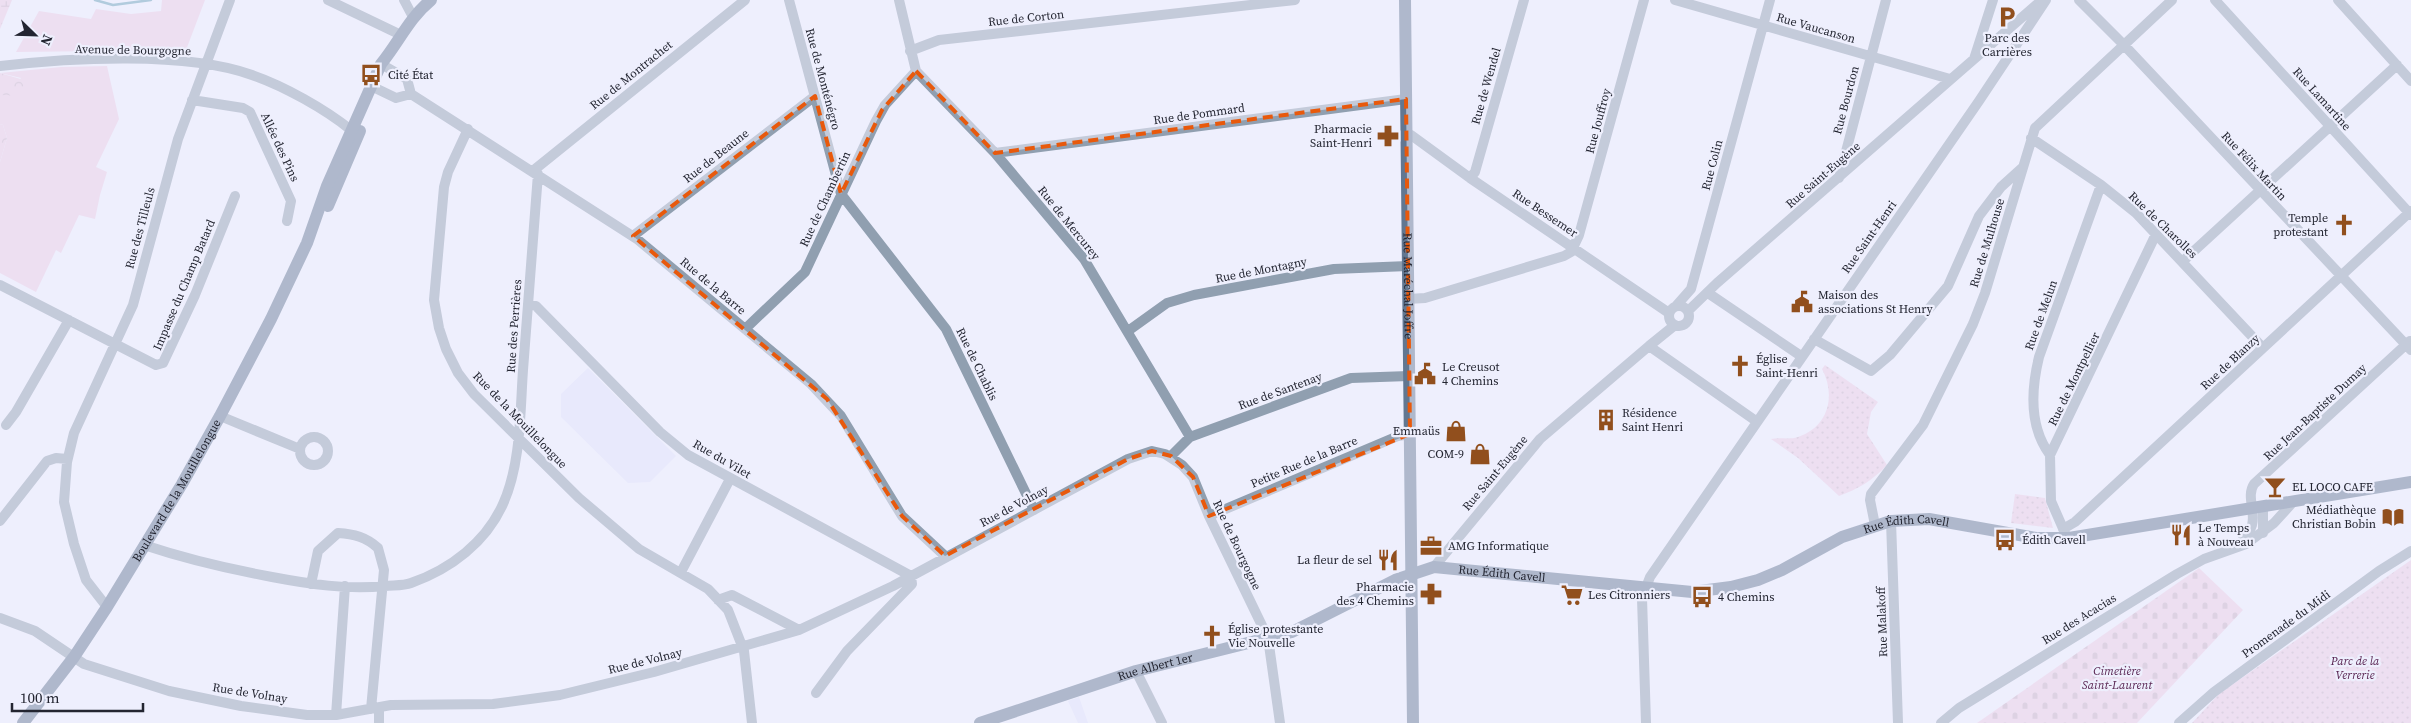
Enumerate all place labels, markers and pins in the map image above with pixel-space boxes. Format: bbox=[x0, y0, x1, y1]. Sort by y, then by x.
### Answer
parking icon: Parc des Carrières bbox=[1994, 4, 2020, 30]
place label: Parc des Carrières bbox=[1982, 30, 2032, 60]
bus stop icon: Cité État bbox=[358, 62, 384, 88]
place label: Cité État bbox=[388, 67, 433, 83]
place label: Pharmacie Saint-Henri bbox=[1310, 121, 1372, 151]
pharmacy icon: Pharmacie Saint-Henri bbox=[1375, 123, 1401, 149]
place label: Temple protestant bbox=[2273, 210, 2328, 240]
church icon: Temple protestant bbox=[2331, 212, 2357, 238]
place label: Maison des associations St Henry bbox=[1818, 287, 1934, 317]
public building icon: Maison des associations St Henry bbox=[1789, 289, 1815, 315]
place label: Église Saint-Henri bbox=[1756, 351, 1818, 381]
church icon: Église Saint-Henri bbox=[1727, 353, 1753, 379]
place label: Le Creusot 4 Chemins bbox=[1442, 359, 1499, 389]
public building icon: Le Creusot 4 Chemins bbox=[1412, 361, 1438, 387]
place label: Résidence Saint Henri bbox=[1622, 405, 1683, 435]
building icon: Résidence Saint Henri bbox=[1593, 407, 1619, 433]
shop icon: Emmaüs bbox=[1443, 418, 1469, 444]
place label: Emmaüs bbox=[1393, 423, 1440, 439]
shop icon: COM-9 bbox=[1467, 441, 1493, 467]
place label: COM-9 bbox=[1428, 446, 1464, 462]
bar icon: EL LOCO CAFE bbox=[2262, 474, 2288, 500]
place label: EL LOCO CAFE bbox=[2292, 479, 2373, 495]
place label: Médiathèque Christian Bobin bbox=[2292, 502, 2376, 532]
library icon: Médiathèque Christian Bobin bbox=[2380, 504, 2406, 530]
place label: Le Temps à Nouveau bbox=[2198, 520, 2254, 550]
restaurant icon: Le Temps à Nouveau bbox=[2168, 522, 2194, 548]
bus stop icon: Édith Cavell bbox=[1992, 527, 2018, 553]
place label: Édith Cavell bbox=[2022, 532, 2086, 548]
office icon: AMG Informatique bbox=[1418, 533, 1444, 559]
place label: AMG Informatique bbox=[1448, 538, 1549, 554]
restaurant icon: La fleur de sel bbox=[1375, 547, 1401, 573]
place label: La fleur de sel bbox=[1297, 552, 1372, 568]
place label: Pharmacie des 4 Chemins bbox=[1337, 579, 1414, 609]
pharmacy icon: Pharmacie des 4 Chemins bbox=[1418, 581, 1444, 607]
supermarket icon: Les Citronniers bbox=[1559, 582, 1585, 608]
bus stop icon: 4 Chemins bbox=[1689, 584, 1715, 610]
place label: Les Citronniers bbox=[1588, 587, 1670, 603]
place label: 4 Chemins bbox=[1718, 589, 1775, 605]
place label: Église protestante Vie Nouvelle bbox=[1228, 621, 1323, 651]
church icon: Église protestante Vie Nouvelle bbox=[1199, 623, 1225, 649]

